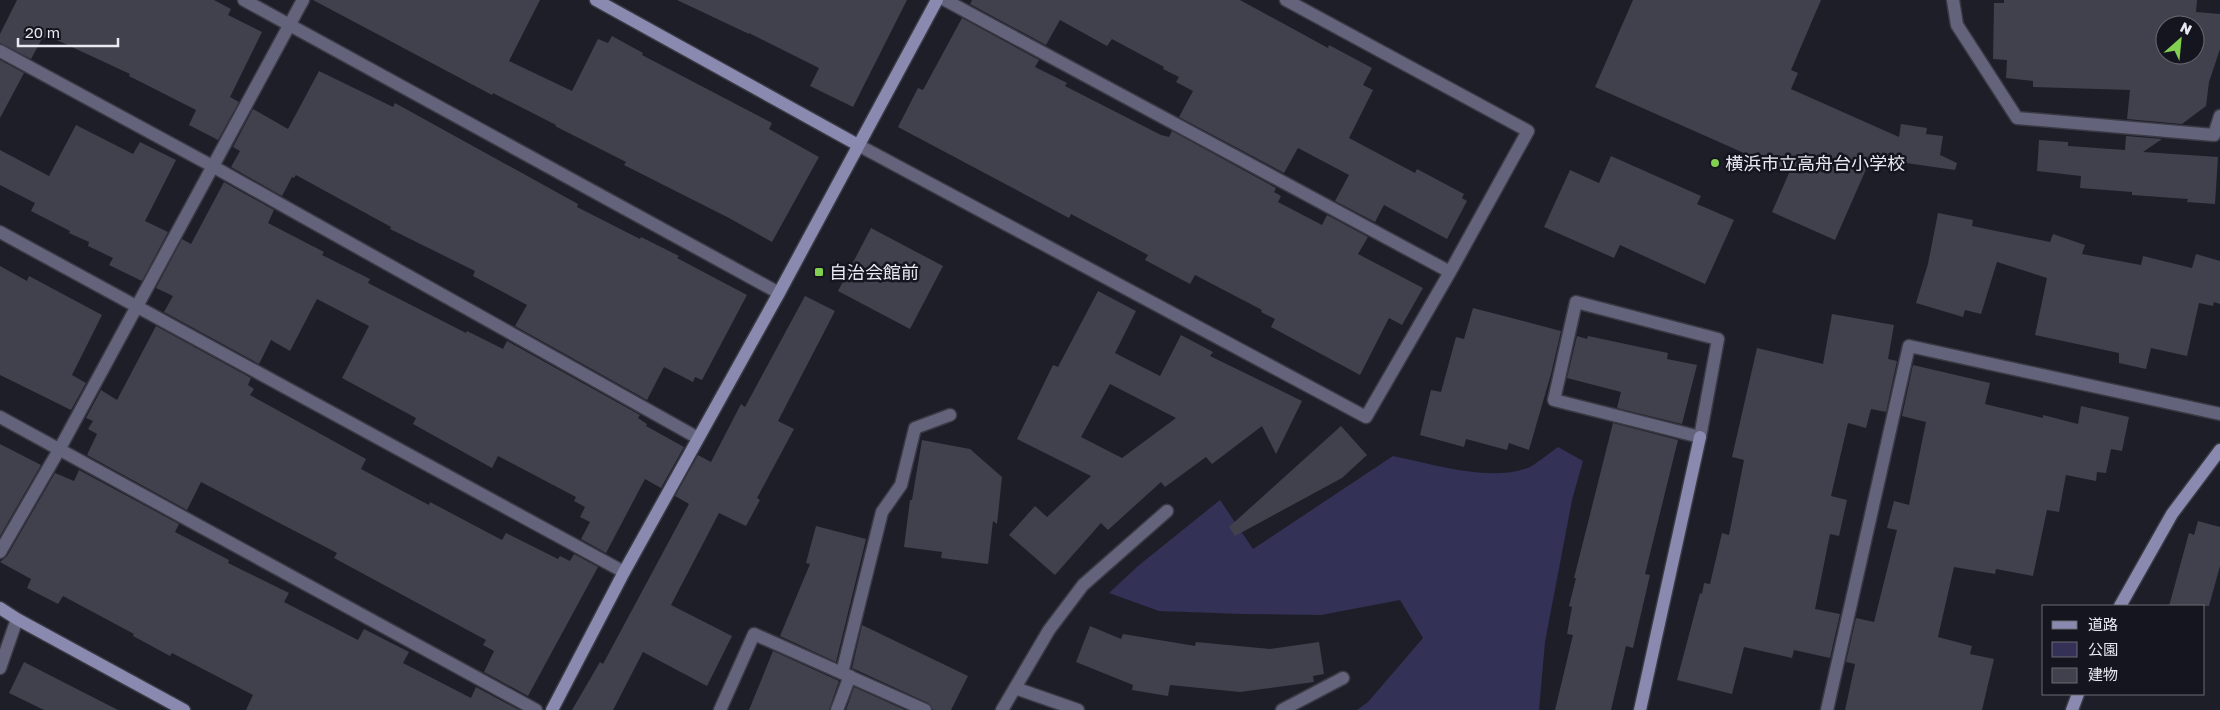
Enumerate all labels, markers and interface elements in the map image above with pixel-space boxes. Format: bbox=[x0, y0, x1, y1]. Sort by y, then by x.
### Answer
scale bar bbox=[18, 15, 118, 47]
north arrow bbox=[2155, 15, 2205, 65]
text: N bbox=[2178, 18, 2195, 38]
text: 20 m bbox=[25, 23, 60, 41]
place label: 横浜市立高舟台小学校 bbox=[1725, 152, 1905, 174]
marker: 横浜市立高舟台小学校 bbox=[1709, 157, 1721, 169]
place label: 自治会館前 bbox=[829, 261, 919, 283]
marker: 自治会館前 bbox=[813, 266, 825, 278]
legend bbox=[2042, 605, 2205, 695]
text: 道路 bbox=[2088, 615, 2118, 633]
text: 公園 bbox=[2088, 640, 2118, 658]
text: 建物 bbox=[2088, 665, 2118, 683]

